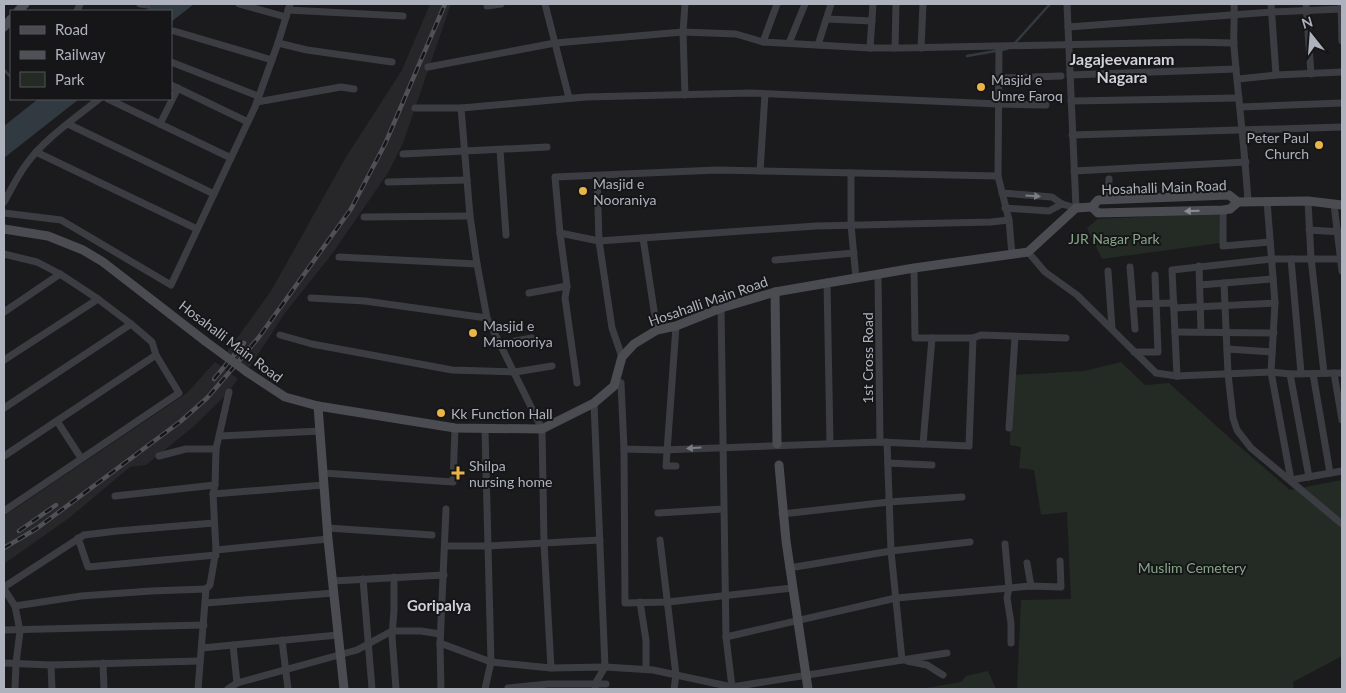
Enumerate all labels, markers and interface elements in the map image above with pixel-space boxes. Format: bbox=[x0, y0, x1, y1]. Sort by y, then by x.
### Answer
legend bbox=[10, 10, 172, 100]
north arrow bbox=[1286, 10, 1336, 60]
text: N bbox=[1299, 12, 1315, 32]
text: Road bbox=[55, 20, 88, 38]
text: Railway bbox=[55, 45, 106, 63]
district label: Jagajeevanram Nagara bbox=[1070, 49, 1175, 86]
text: Park bbox=[55, 70, 85, 88]
place label: Masjid e Umre Faroq bbox=[991, 71, 1063, 104]
marker: Masjid e Umre Faroq bbox=[975, 81, 987, 93]
place label: Peter Paul Church bbox=[1247, 129, 1309, 162]
marker: Peter Paul Church bbox=[1313, 139, 1325, 151]
place label: Masjid e Nooraniya bbox=[593, 175, 657, 208]
street label: Hosahalli Main Road bbox=[1101, 176, 1227, 198]
marker: Masjid e Nooraniya bbox=[577, 185, 589, 197]
one-way arrow bbox=[1026, 192, 1042, 200]
one-way arrow bbox=[1184, 207, 1200, 215]
park label: JJR Nagar Park bbox=[1068, 230, 1161, 247]
street label: Hosahalli Main Road bbox=[646, 273, 770, 329]
street label: Hosahalli Main Road bbox=[176, 297, 286, 385]
street label: 1st Cross Road bbox=[859, 312, 876, 404]
place label: Masjid e Mamooriya bbox=[483, 317, 553, 350]
marker: Masjid e Mamooriya bbox=[467, 327, 479, 339]
place label: Kk Function Hall bbox=[451, 405, 553, 422]
marker: Kk Function Hall bbox=[435, 407, 447, 419]
one-way arrow bbox=[685, 445, 701, 453]
place label: Shilpa nursing home bbox=[469, 457, 552, 490]
marker: Shilpa nursing home bbox=[451, 466, 465, 480]
park label: Muslim Cemetery bbox=[1138, 559, 1247, 576]
district label: Goripalya bbox=[407, 596, 471, 614]

